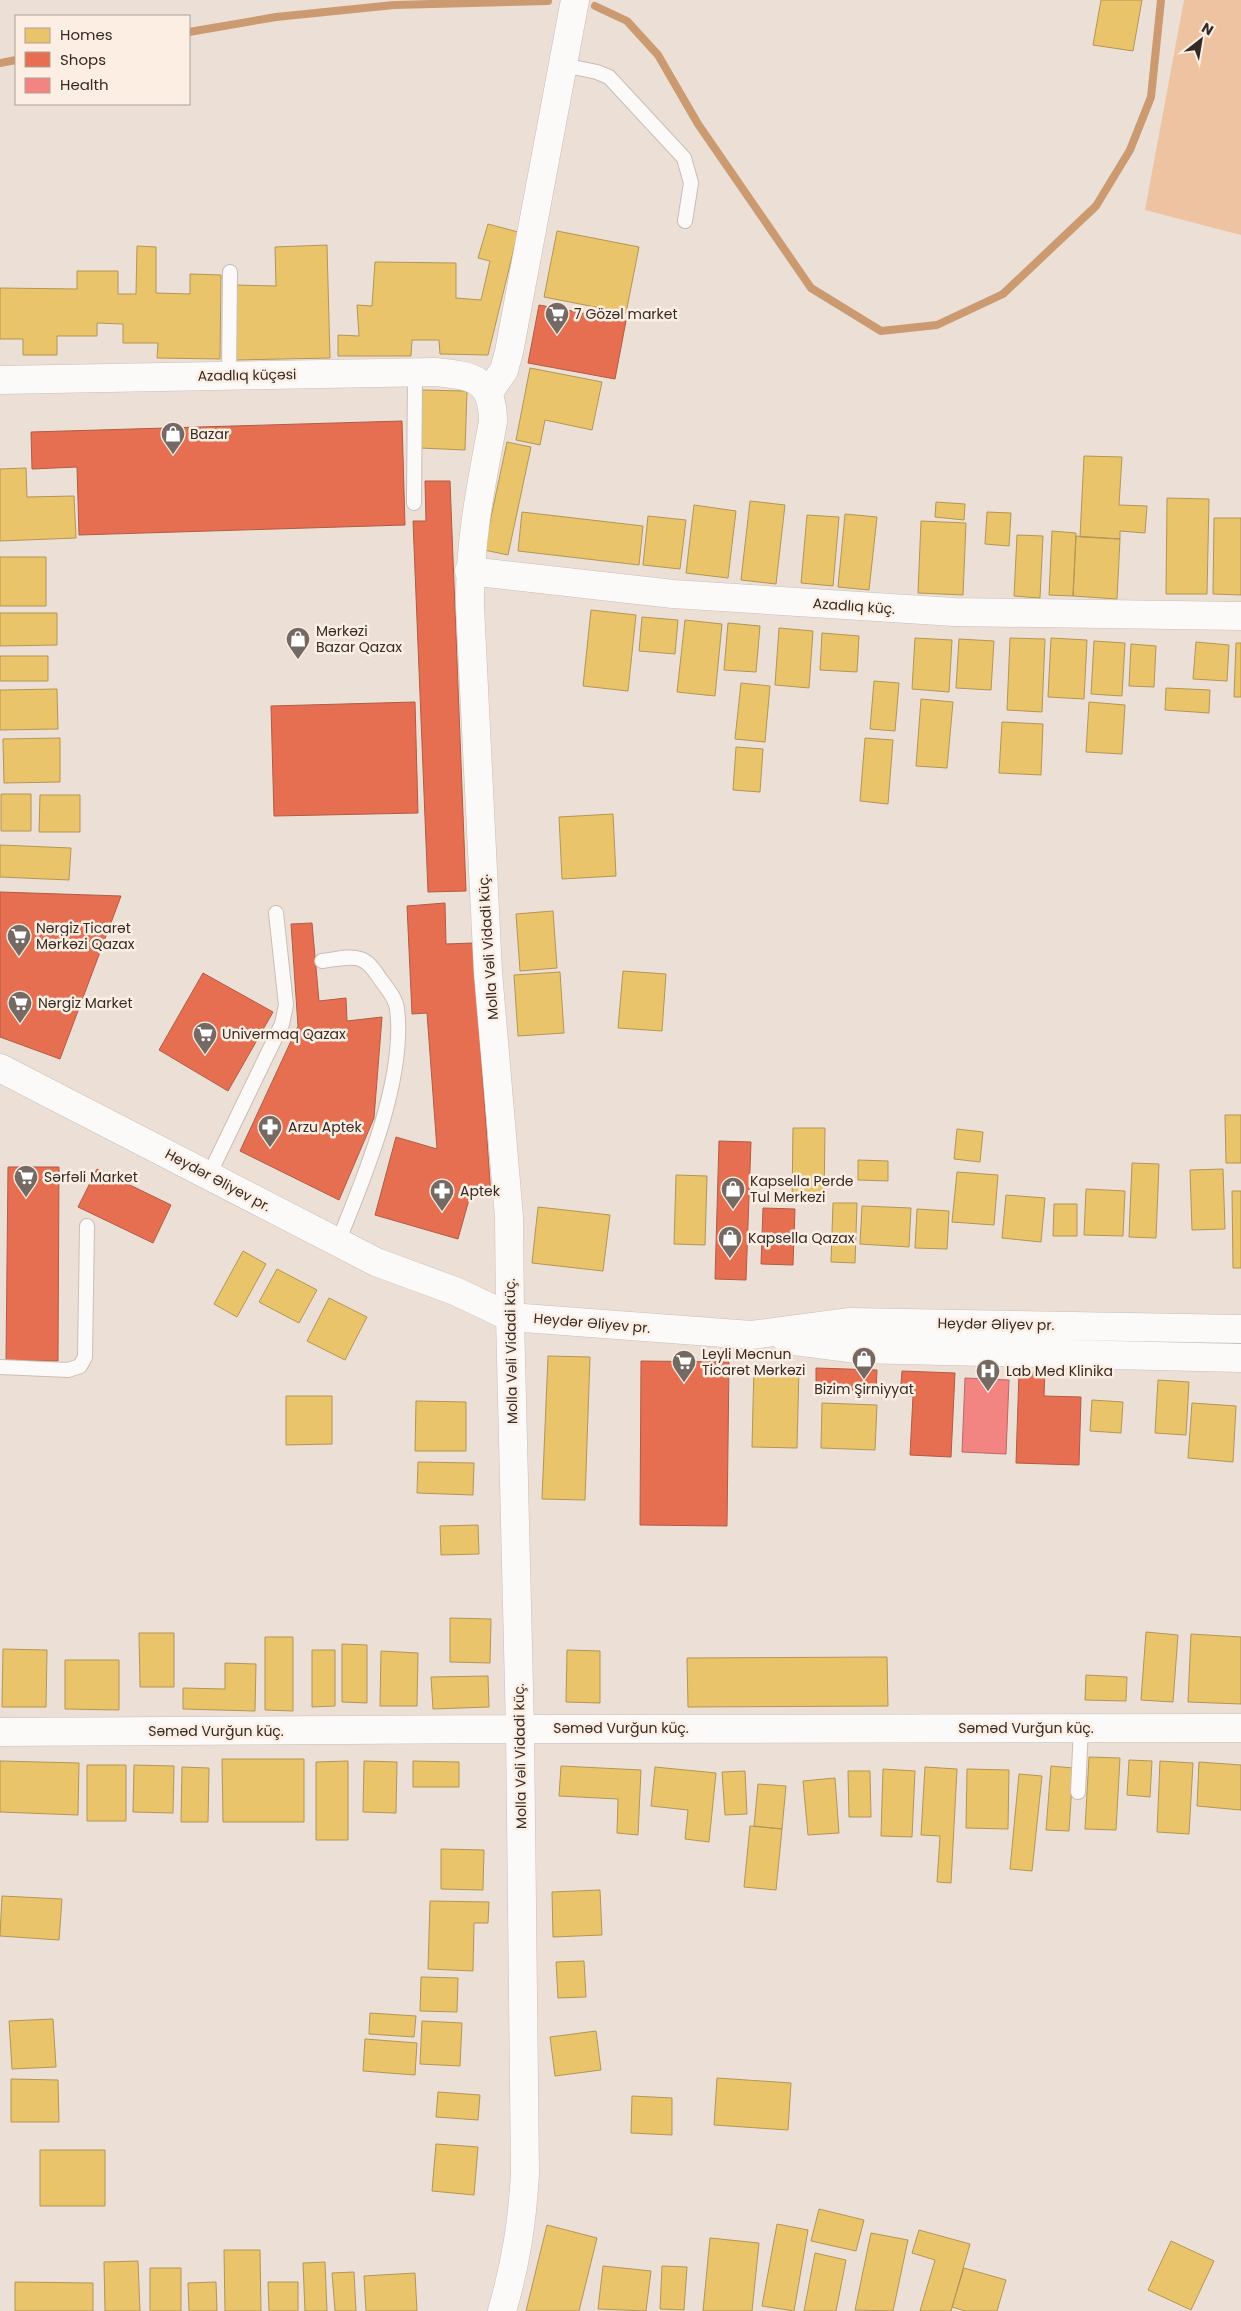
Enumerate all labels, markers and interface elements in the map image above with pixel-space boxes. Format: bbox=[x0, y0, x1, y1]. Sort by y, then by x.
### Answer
legend bbox=[15, 15, 190, 105]
north arrow bbox=[1176, 15, 1226, 65]
text: N bbox=[1198, 18, 1217, 40]
text: Homes bbox=[60, 24, 113, 45]
text: Shops bbox=[60, 49, 106, 70]
text: Health bbox=[60, 74, 109, 95]
supermarket icon: 7 Gözəl market bbox=[544, 301, 570, 335]
place label: 7 Gözəl market bbox=[574, 304, 678, 324]
street label: Azadlıq küçəsi bbox=[197, 364, 297, 386]
shop icon: Bazar bbox=[160, 421, 186, 455]
place label: Bazar bbox=[190, 424, 229, 444]
street label: Azadlıq küç. bbox=[812, 593, 896, 619]
place label: Mərkəzi Bazar Qazax bbox=[316, 621, 402, 657]
shop icon: Mərkəzi Bazar Qazax bbox=[285, 626, 311, 660]
street label: Molla Vəli Vidadi küç. bbox=[473, 873, 503, 1021]
place label: Nərgiz Ticarət Mərkəzi Qazax bbox=[36, 918, 135, 954]
supermarket icon: Nərgiz Ticarət Mərkəzi Qazax bbox=[6, 923, 32, 957]
supermarket icon: Nərgiz Market bbox=[7, 990, 33, 1024]
place label: Nərgiz Market bbox=[38, 993, 133, 1013]
supermarket icon: Univermaq Qazax bbox=[192, 1021, 218, 1055]
place label: Univermaq Qazax bbox=[222, 1024, 346, 1044]
pharmacy icon: Arzu Aptek bbox=[257, 1114, 283, 1148]
place label: Arzu Aptek bbox=[288, 1117, 362, 1137]
street label: Heydər Əliyev pr. bbox=[162, 1144, 274, 1216]
supermarket icon: Sərfəli Market bbox=[13, 1164, 39, 1198]
place label: Sərfəli Market bbox=[44, 1167, 138, 1187]
place label: Kapsella Perde Tul Merkezi bbox=[750, 1171, 854, 1207]
shop icon: Kapsella Perde Tul Merkezi bbox=[720, 1176, 746, 1210]
pharmacy icon: Aptek bbox=[429, 1178, 455, 1212]
place label: Aptek bbox=[460, 1181, 501, 1201]
shop icon: Kapsella Qazax bbox=[717, 1225, 743, 1259]
place label: Kapsella Qazax bbox=[748, 1228, 855, 1248]
street label: Molla Vəli Vidadi küç. bbox=[500, 1278, 522, 1424]
street label: Heydər Əliyev pr. bbox=[533, 1308, 651, 1338]
street label: Heydər Əliyev pr. bbox=[937, 1313, 1055, 1335]
place label: Leyli Məcnun Ticarət Mərkəzi bbox=[702, 1344, 805, 1380]
shop icon: Bizim Şirniyyat bbox=[851, 1346, 877, 1380]
supermarket icon: Leyli Məcnun Ticarət Mərkəzi bbox=[671, 1349, 697, 1383]
hospital icon: Lab Med Klinika bbox=[975, 1358, 1001, 1392]
place label: Lab Med Klinika bbox=[1006, 1361, 1113, 1381]
place label: Bizim Şirniyyat bbox=[814, 1379, 914, 1399]
street label: Molla Vəli Vidadi küç. bbox=[509, 1683, 531, 1829]
street label: Səməd Vurğun küç. bbox=[553, 1718, 689, 1738]
street label: Səməd Vurğun küç. bbox=[958, 1718, 1094, 1738]
street label: Səməd Vurğun küç. bbox=[148, 1721, 284, 1741]

